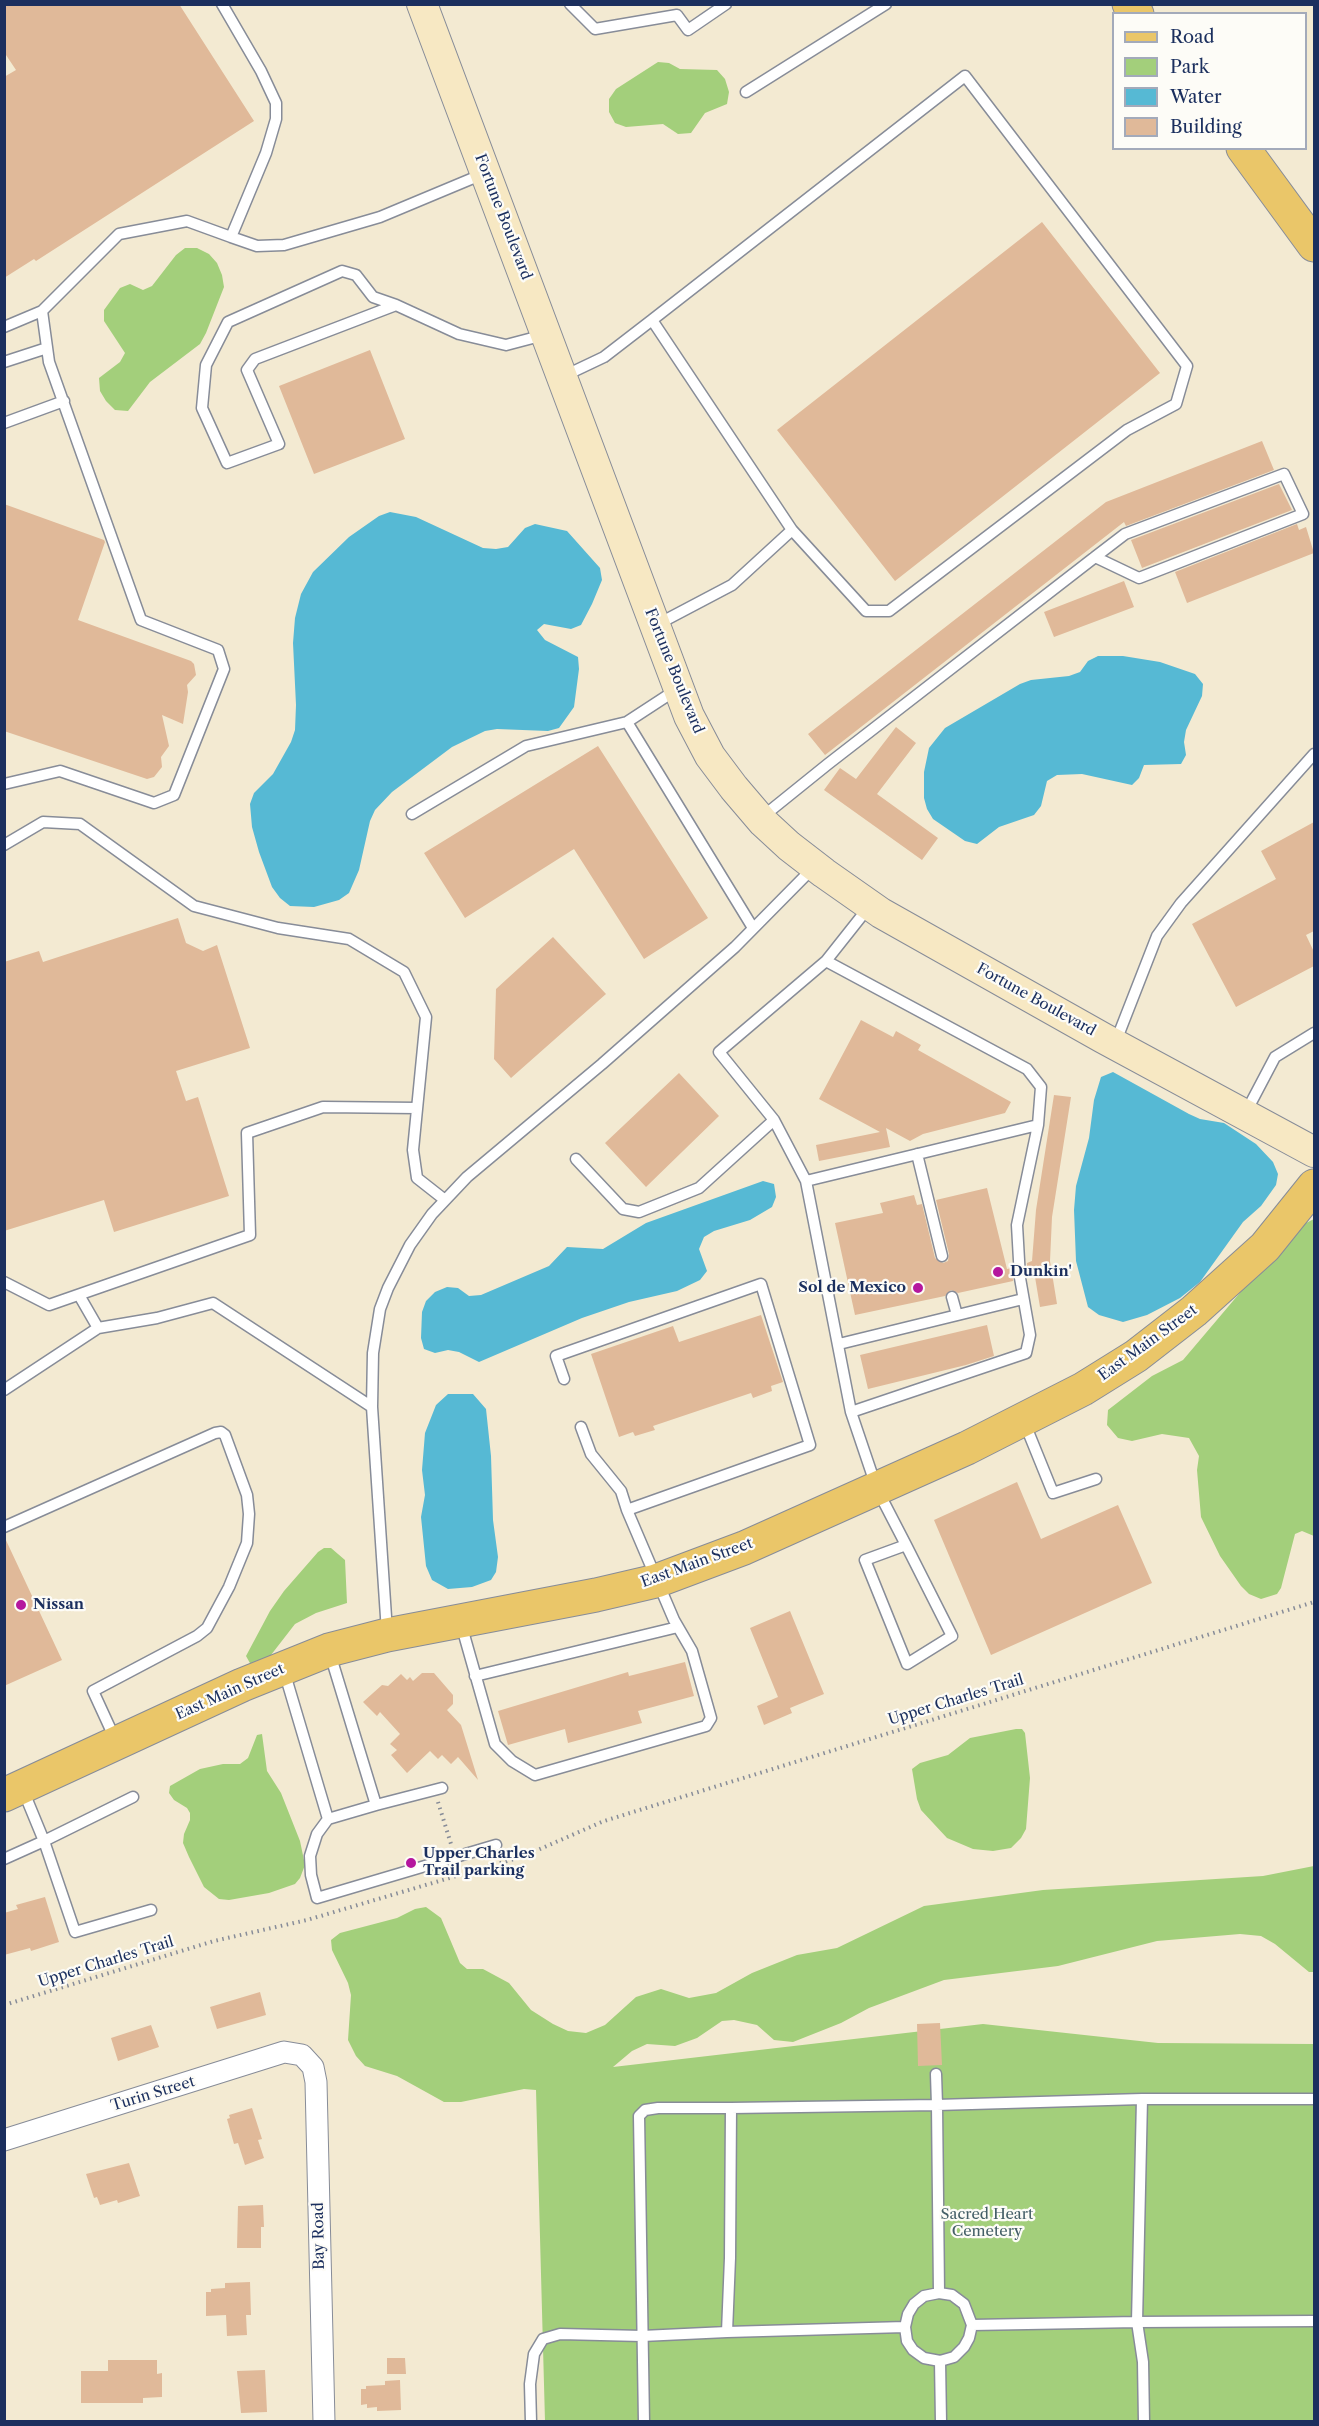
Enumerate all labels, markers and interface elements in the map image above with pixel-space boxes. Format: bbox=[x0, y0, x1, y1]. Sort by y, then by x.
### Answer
legend bbox=[1112, 12, 1307, 150]
text: Road bbox=[1170, 26, 1215, 48]
text: Park bbox=[1170, 56, 1209, 78]
text: Water bbox=[1170, 86, 1222, 108]
text: Building bbox=[1170, 116, 1242, 138]
street label: Fortune Boulevard bbox=[471, 152, 535, 282]
street label: Fortune Boulevard bbox=[641, 606, 707, 736]
street label: Fortune Boulevard bbox=[973, 960, 1099, 1040]
place label: Dunkin' bbox=[1010, 1263, 1072, 1281]
marker: Dunkin' bbox=[991, 1265, 1005, 1279]
place label: Sol de Mexico bbox=[798, 1279, 906, 1297]
marker: Sol de Mexico bbox=[911, 1281, 925, 1295]
street label: East Main Street bbox=[1095, 1301, 1201, 1385]
street label: East Main Street bbox=[639, 1534, 755, 1592]
place label: Nissan bbox=[33, 1596, 84, 1614]
marker: Nissan bbox=[14, 1598, 28, 1612]
street label: East Main Street bbox=[173, 1660, 287, 1724]
street label: Upper Charles Trail bbox=[886, 1671, 1026, 1729]
place label: Upper Charles Trail parking bbox=[423, 1845, 535, 1880]
marker: Upper Charles Trail parking bbox=[404, 1856, 418, 1870]
street label: Upper Charles Trail bbox=[36, 1933, 176, 1991]
street label: Turin Street bbox=[109, 2073, 197, 2115]
street label: Bay Road bbox=[309, 2202, 329, 2270]
park label: Sacred Heart Cemetery bbox=[941, 2206, 1033, 2241]

